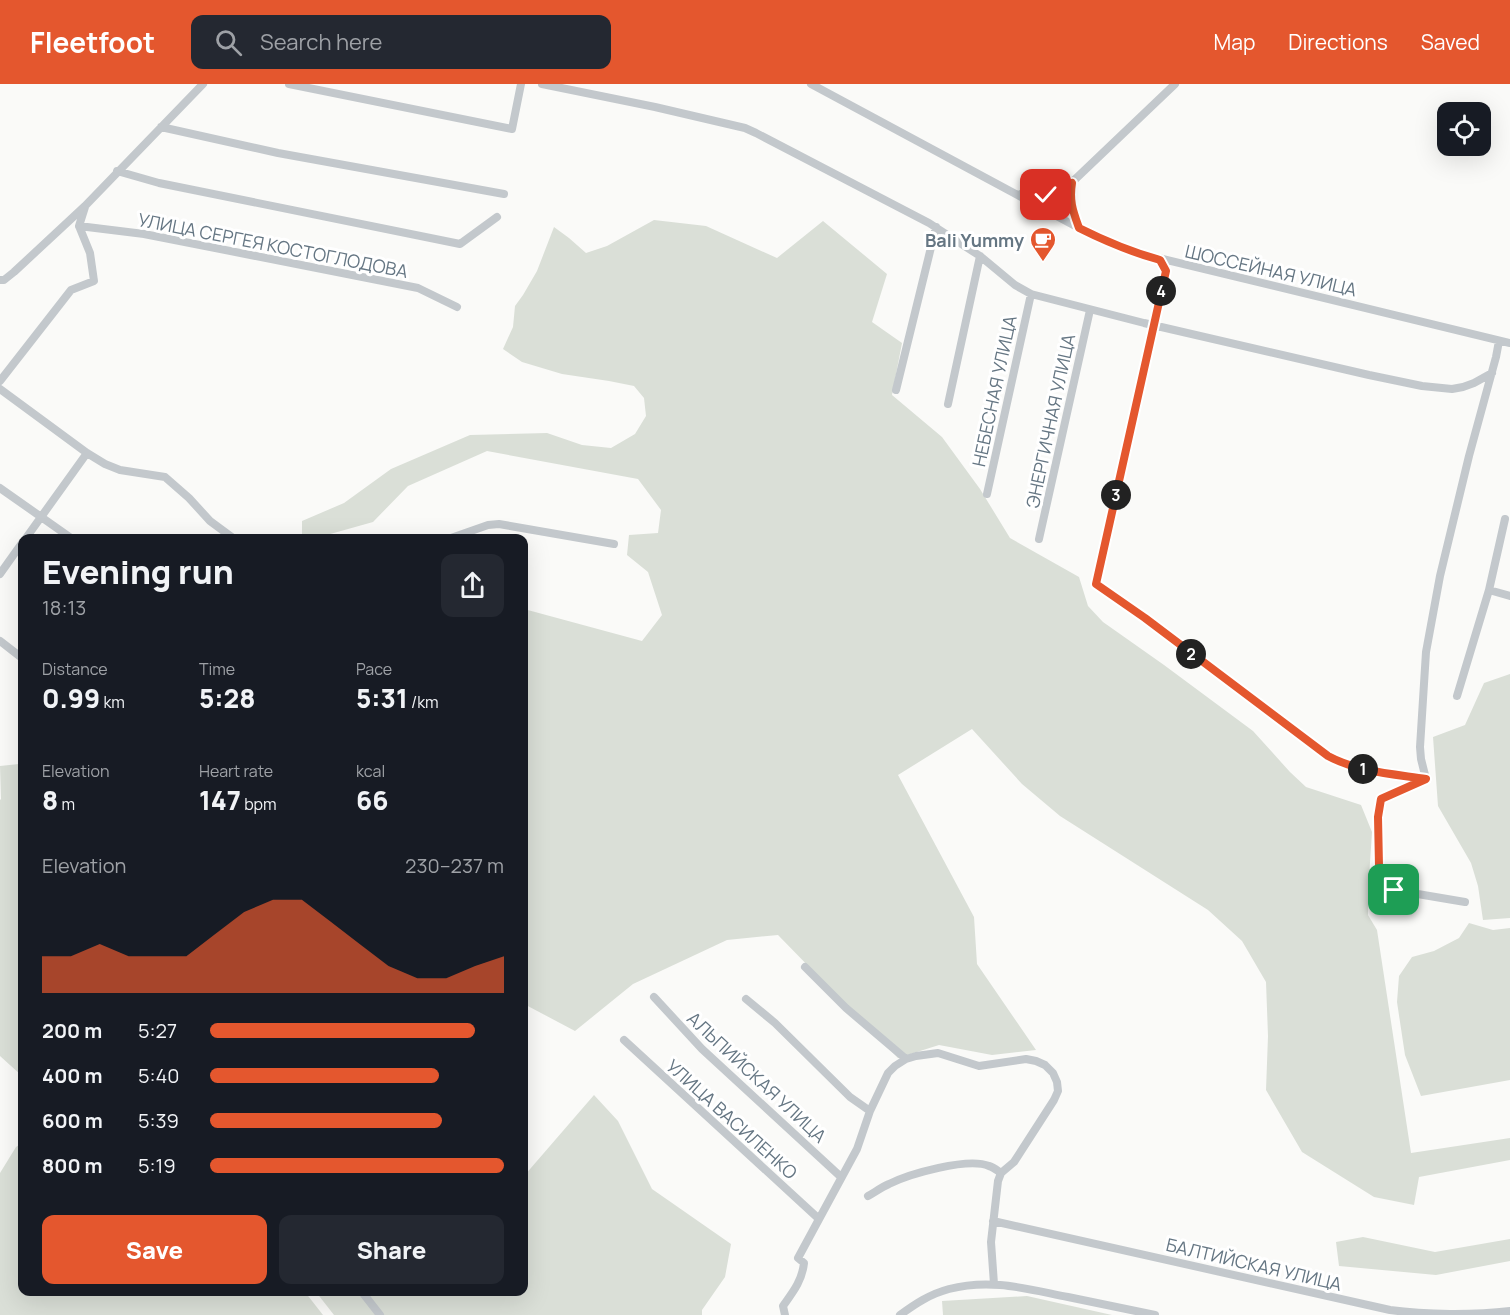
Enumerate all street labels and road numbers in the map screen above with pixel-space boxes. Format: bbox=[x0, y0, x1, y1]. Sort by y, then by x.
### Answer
street label: УЛИЦА СЕРГЕЯ КОСТОГЛОДОВА bbox=[136, 207, 411, 283]
street label: ШОССЕЙНАЯ УЛИЦА bbox=[1183, 239, 1360, 302]
street label: НЕБЕСНАЯ УЛИЦА bbox=[966, 313, 1022, 469]
street label: ЭНЕРГИЧНАЯ УЛИЦА bbox=[1020, 331, 1080, 510]
street label: АЛЬПИЙСКАЯ УЛИЦА bbox=[682, 1006, 832, 1148]
street label: УЛИЦА ВАСИЛЕНКО bbox=[661, 1054, 803, 1184]
street label: БАЛТИЙСКАЯ УЛИЦА bbox=[1164, 1232, 1345, 1296]

